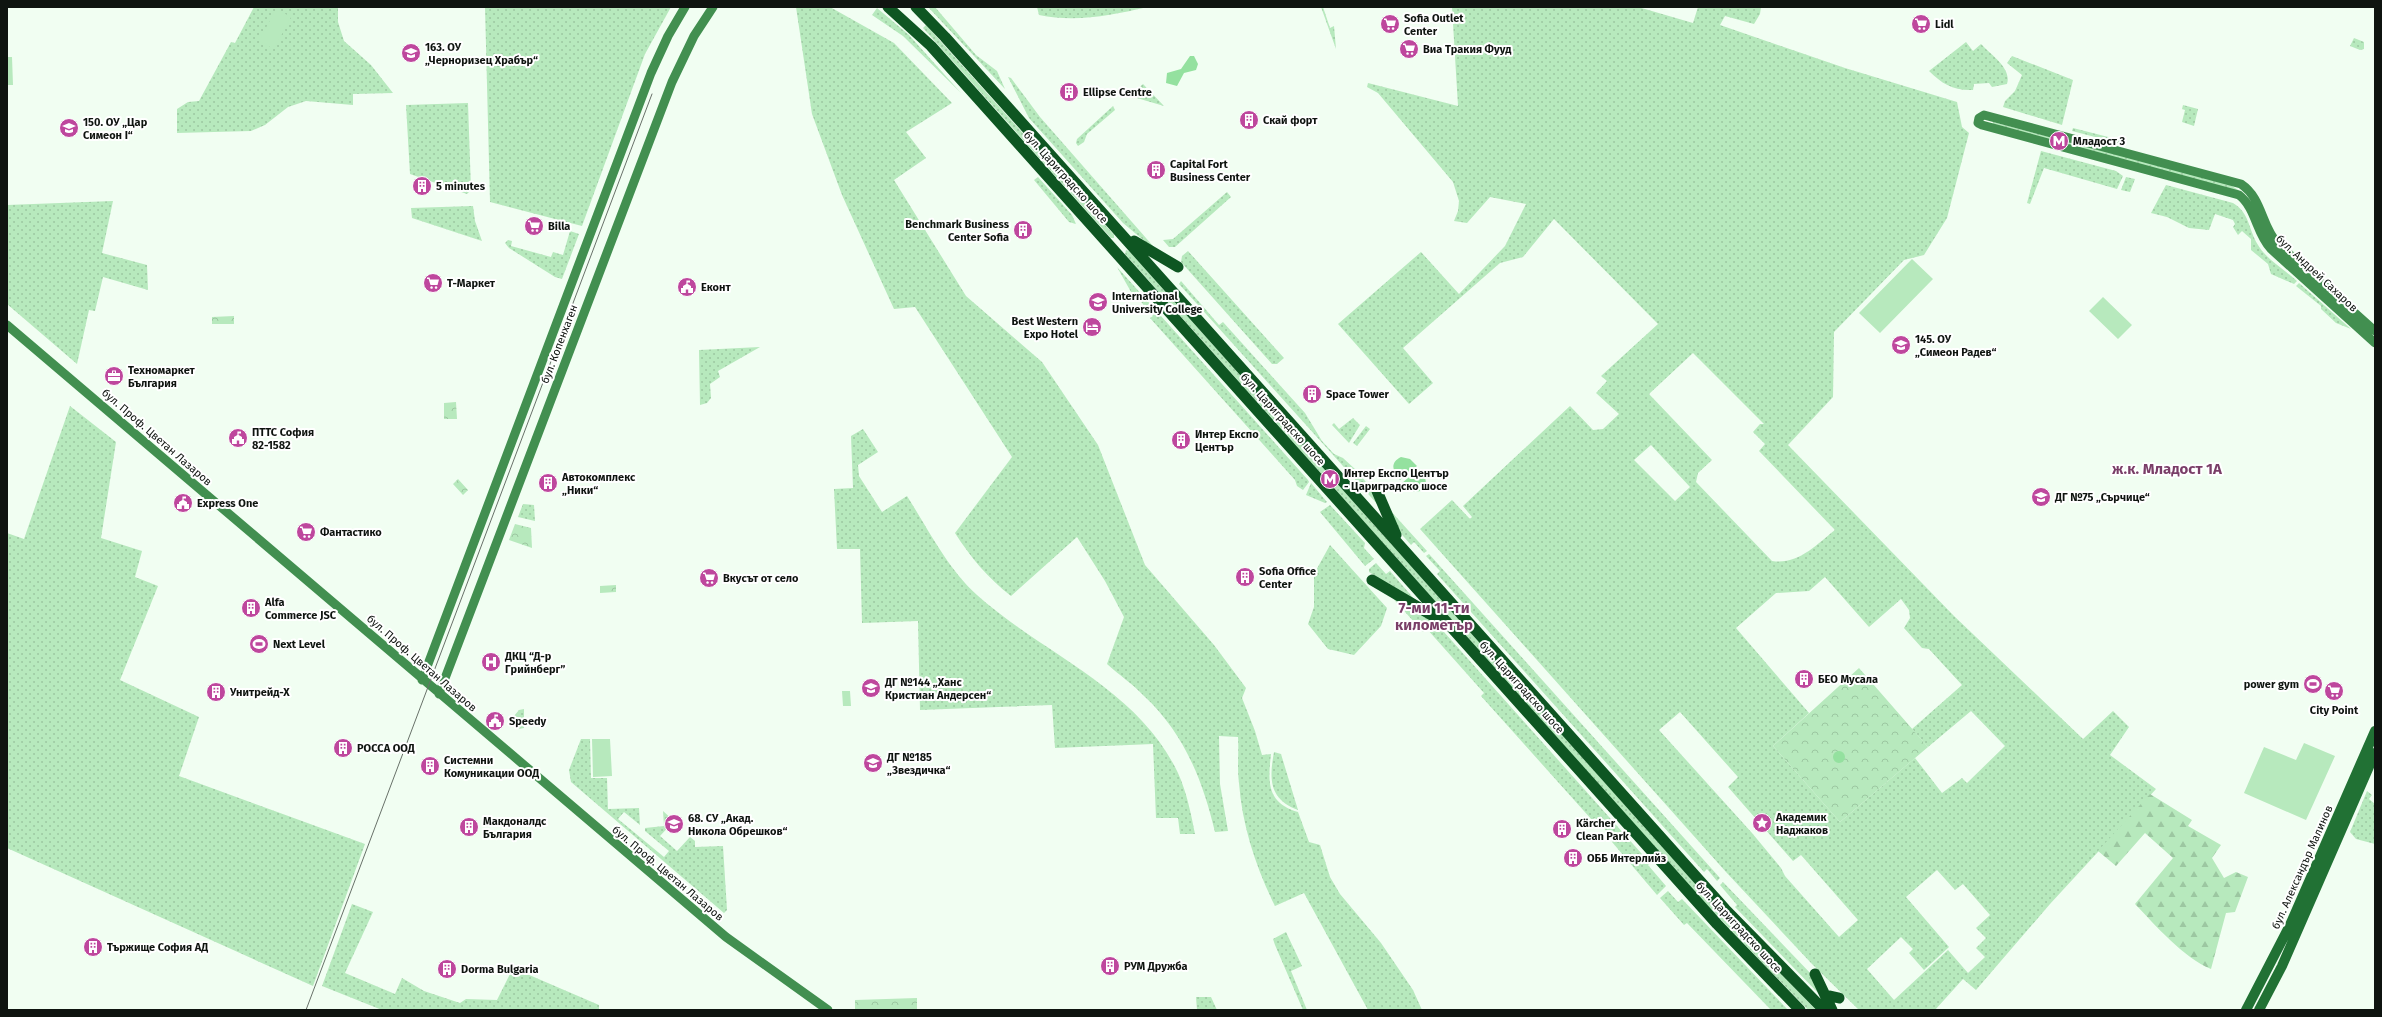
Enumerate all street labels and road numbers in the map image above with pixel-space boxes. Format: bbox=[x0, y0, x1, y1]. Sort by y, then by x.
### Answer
street label: бул. Цариградско шосе bbox=[1021, 129, 1110, 226]
street label: бул. Андрей Сахаров bbox=[2273, 232, 2360, 315]
street label: бул. Копенхаген bbox=[538, 303, 580, 385]
street label: бул. Цариградско шосе bbox=[1238, 371, 1327, 468]
street label: бул. Проф. Цветан Лазаров bbox=[99, 386, 214, 489]
street label: бул. Проф. Цветан Лазаров bbox=[364, 612, 479, 715]
street label: бул. Цариградско шосе bbox=[1477, 639, 1566, 736]
street label: бул. Александър Малинов bbox=[2269, 803, 2336, 931]
street label: бул. Проф. Цветан Лазаров bbox=[609, 823, 726, 924]
street label: бул. Цариградско шосе bbox=[1693, 879, 1784, 976]

